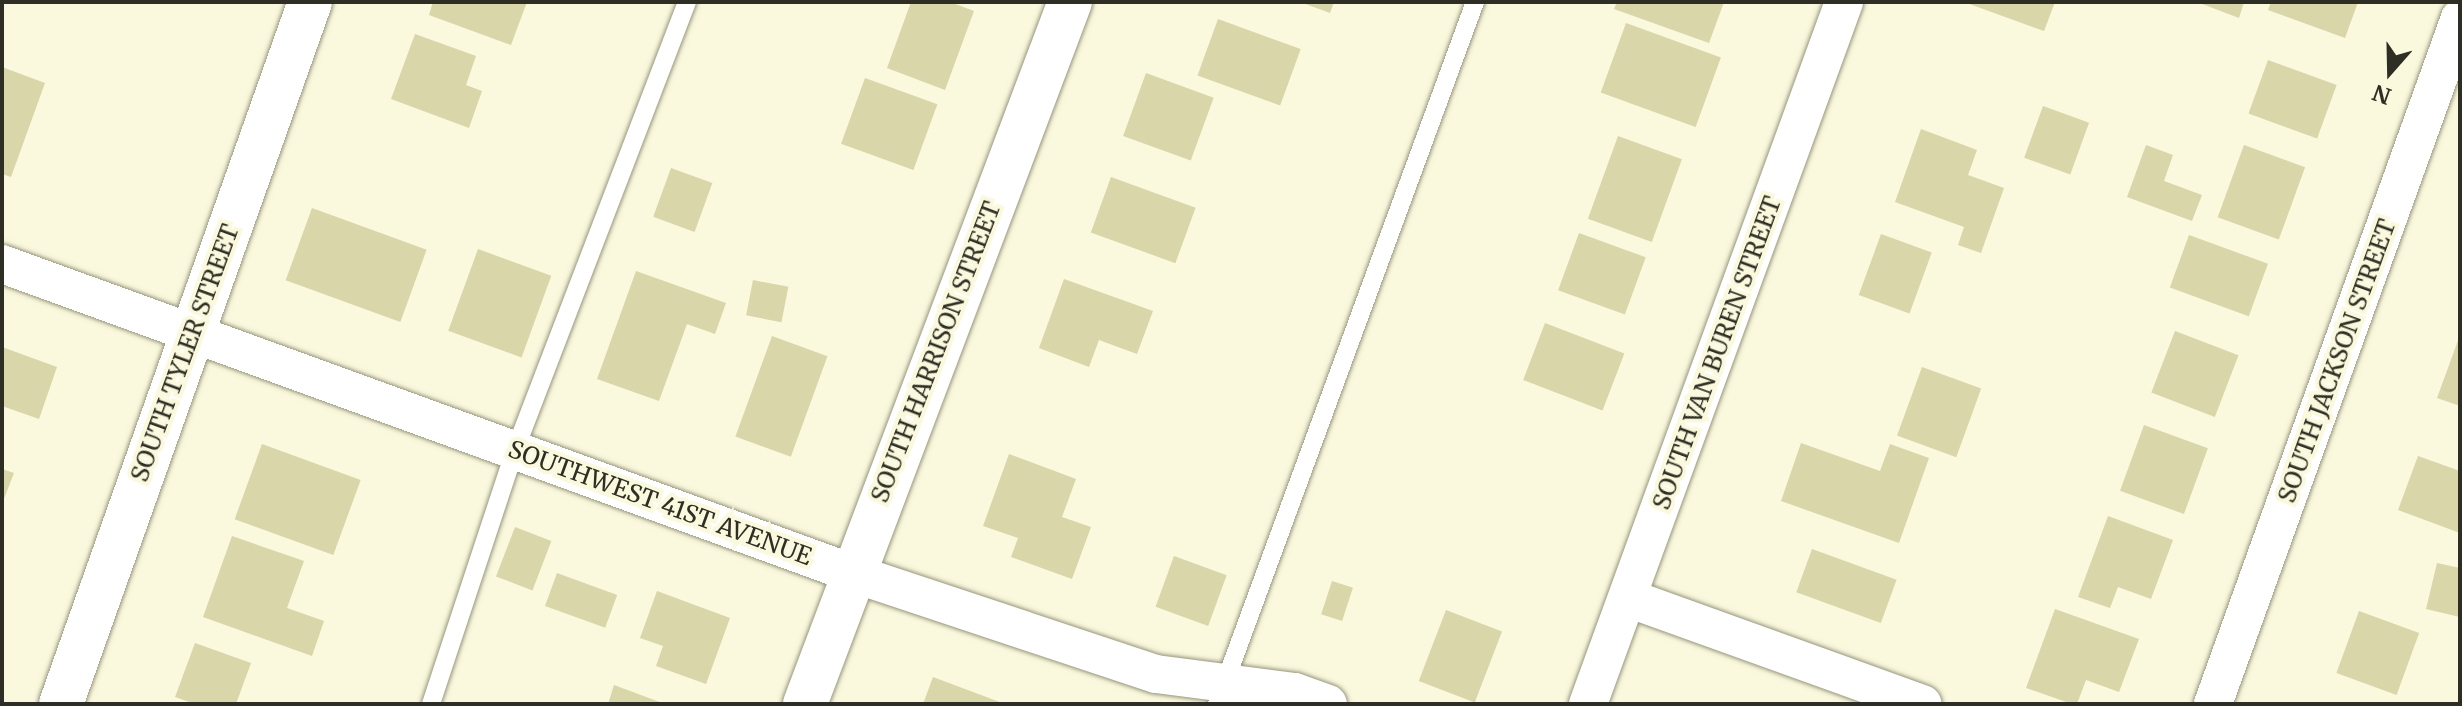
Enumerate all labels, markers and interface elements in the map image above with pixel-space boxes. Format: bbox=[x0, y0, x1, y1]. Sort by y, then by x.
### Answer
north arrow bbox=[2350, 32, 2430, 112]
text: N bbox=[2369, 78, 2395, 111]
street label: SOUTH VAN BUREN STREET bbox=[1647, 192, 1787, 514]
street label: SOUTH HARRISON STREET bbox=[865, 197, 1007, 507]
street label: SOUTH JACKSON STREET bbox=[2272, 215, 2402, 507]
street label: SOUTH TYLER STREET bbox=[125, 220, 245, 486]
street label: SOUTHWEST 41ST AVENUE bbox=[504, 435, 816, 571]

